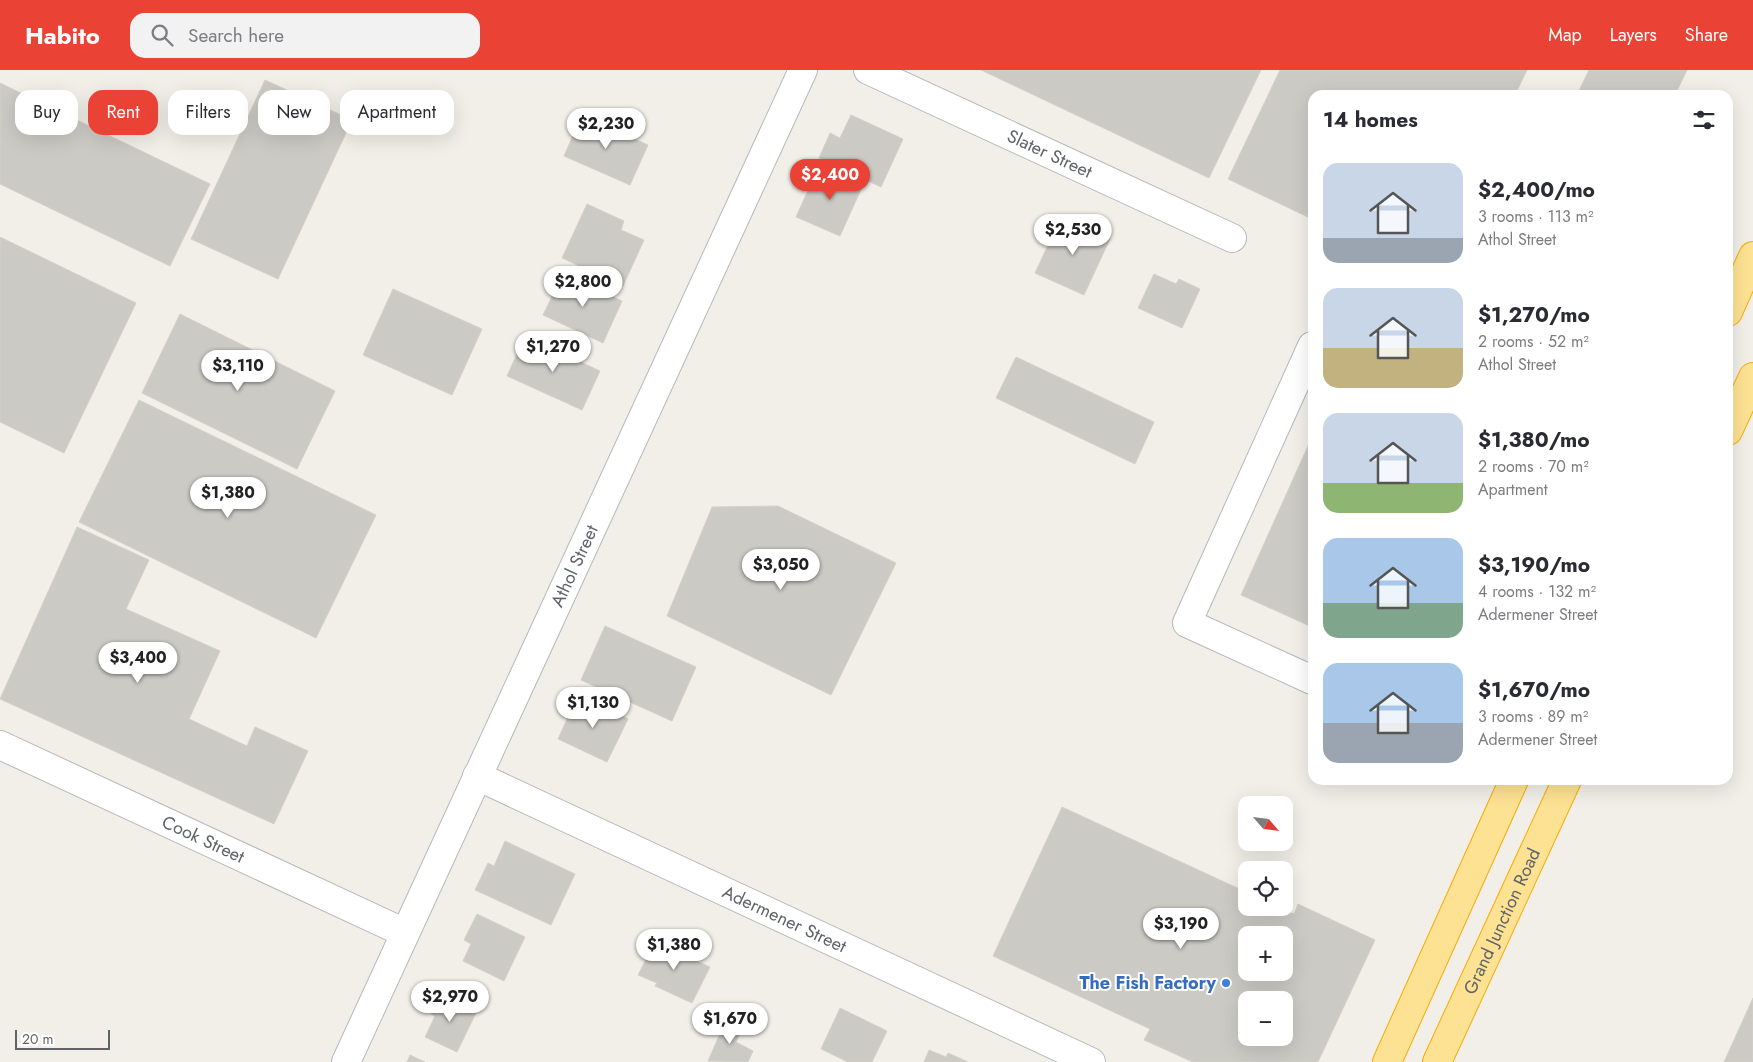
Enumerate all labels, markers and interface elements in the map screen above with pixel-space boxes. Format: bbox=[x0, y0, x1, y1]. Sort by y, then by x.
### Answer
search box bbox=[130, 13, 480, 58]
text: Habito bbox=[25, 18, 100, 53]
icon: search bbox=[148, 21, 176, 49]
text: Search here bbox=[188, 22, 284, 49]
text: Map bbox=[1548, 22, 1582, 48]
text: Layers bbox=[1610, 22, 1657, 48]
text: Share bbox=[1685, 22, 1728, 48]
chip: Buy bbox=[15, 90, 78, 135]
chip: Rent bbox=[88, 90, 158, 135]
chip: Filters bbox=[168, 90, 248, 135]
chip: New bbox=[258, 90, 330, 135]
chip: Apartment bbox=[340, 90, 454, 135]
text: 14 homes bbox=[1323, 105, 1418, 135]
icon: filters bbox=[1690, 106, 1718, 134]
pin: $2,230 bbox=[565, 108, 647, 150]
text: $2,230 bbox=[578, 112, 634, 135]
street label: Slater Street bbox=[1003, 123, 1097, 185]
pin: $2,400 bbox=[789, 158, 871, 201]
text: $2,400 bbox=[801, 163, 859, 186]
text: $2,400/mo bbox=[1478, 175, 1595, 205]
icon: home bbox=[1363, 183, 1423, 243]
text: 3 rooms · 113 m² bbox=[1478, 205, 1594, 228]
pin: $2,530 bbox=[1032, 214, 1114, 256]
text: $2,530 bbox=[1045, 218, 1101, 241]
text: Athol Street bbox=[1478, 228, 1556, 251]
pin: $2,800 bbox=[542, 266, 624, 308]
text: $2,800 bbox=[555, 270, 611, 293]
text: $1,270/mo bbox=[1478, 300, 1590, 330]
icon: home bbox=[1363, 308, 1423, 368]
pin: $1,270 bbox=[512, 330, 594, 373]
text: 2 rooms · 52 m² bbox=[1478, 330, 1589, 353]
text: $1,270 bbox=[526, 335, 580, 358]
pin: $3,110 bbox=[197, 350, 279, 392]
text: Athol Street bbox=[1478, 353, 1556, 376]
text: $3,110 bbox=[212, 354, 264, 377]
text: $1,380/mo bbox=[1478, 425, 1590, 455]
icon: home bbox=[1363, 433, 1423, 493]
text: 2 rooms · 70 m² bbox=[1478, 455, 1589, 478]
pin: $1,380 bbox=[187, 476, 269, 519]
text: Apartment bbox=[1478, 478, 1548, 501]
text: $1,380 bbox=[201, 481, 255, 504]
street label: Athol Street bbox=[544, 520, 605, 612]
pin: $3,050 bbox=[740, 548, 822, 591]
text: $3,190/mo bbox=[1478, 550, 1590, 580]
text: $3,050 bbox=[753, 553, 809, 576]
icon: home bbox=[1363, 558, 1423, 618]
text: 4 rooms · 132 m² bbox=[1478, 580, 1596, 603]
text: Adermener Street bbox=[1478, 603, 1597, 626]
pin: $3,400 bbox=[97, 642, 179, 684]
text: $3,400 bbox=[109, 646, 167, 669]
text: $1,670/mo bbox=[1478, 675, 1590, 705]
icon: home bbox=[1363, 683, 1423, 743]
pin: $1,130 bbox=[552, 686, 634, 729]
text: $1,130 bbox=[567, 691, 619, 714]
text: 3 rooms · 89 m² bbox=[1478, 705, 1588, 728]
text: Adermener Street bbox=[1478, 728, 1597, 751]
north arrow bbox=[1238, 796, 1292, 851]
map controls bbox=[1238, 796, 1293, 1046]
street label: Cook Street bbox=[158, 809, 249, 870]
street label: Grand Junction Road bbox=[1457, 844, 1547, 999]
button: locate bbox=[1238, 861, 1293, 916]
street label: Adermener Street bbox=[718, 879, 851, 960]
pin: $3,190 bbox=[1140, 908, 1222, 950]
text: $3,190 bbox=[1154, 912, 1208, 935]
button: + bbox=[1238, 926, 1293, 981]
pin: $1,380 bbox=[633, 928, 715, 971]
text: $1,380 bbox=[647, 933, 701, 956]
place label: The Fish Factory bbox=[1080, 970, 1217, 996]
marker: The Fish Factory bbox=[1220, 977, 1232, 989]
pin: $2,970 bbox=[409, 980, 491, 1023]
text: $2,970 bbox=[422, 985, 478, 1008]
button: − bbox=[1238, 991, 1293, 1046]
pin: $1,670 bbox=[689, 1002, 771, 1045]
text: $1,670 bbox=[703, 1007, 757, 1030]
scale bar bbox=[15, 1027, 110, 1050]
text: 20 m bbox=[22, 1029, 54, 1049]

